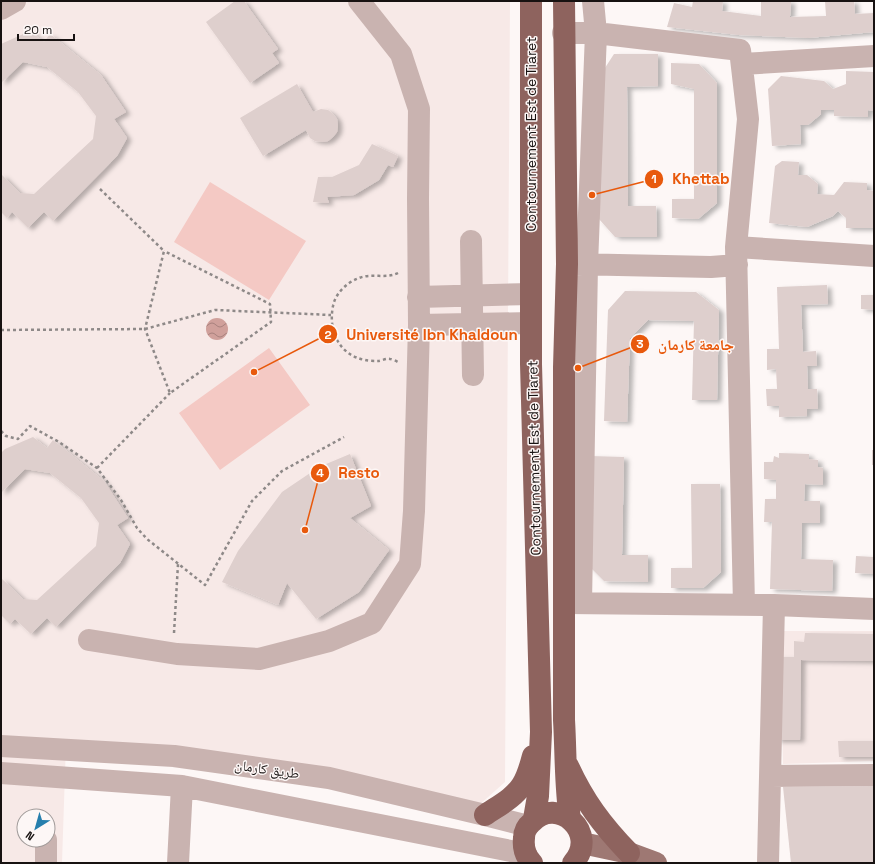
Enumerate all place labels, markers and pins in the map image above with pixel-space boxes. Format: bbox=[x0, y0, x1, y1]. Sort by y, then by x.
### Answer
callout: Khettab bbox=[644, 166, 738, 193]
callout: Université Ibn Khaldoun bbox=[318, 321, 526, 348]
callout: جامعة كارمان bbox=[630, 331, 742, 358]
callout: Resto bbox=[310, 459, 388, 486]

